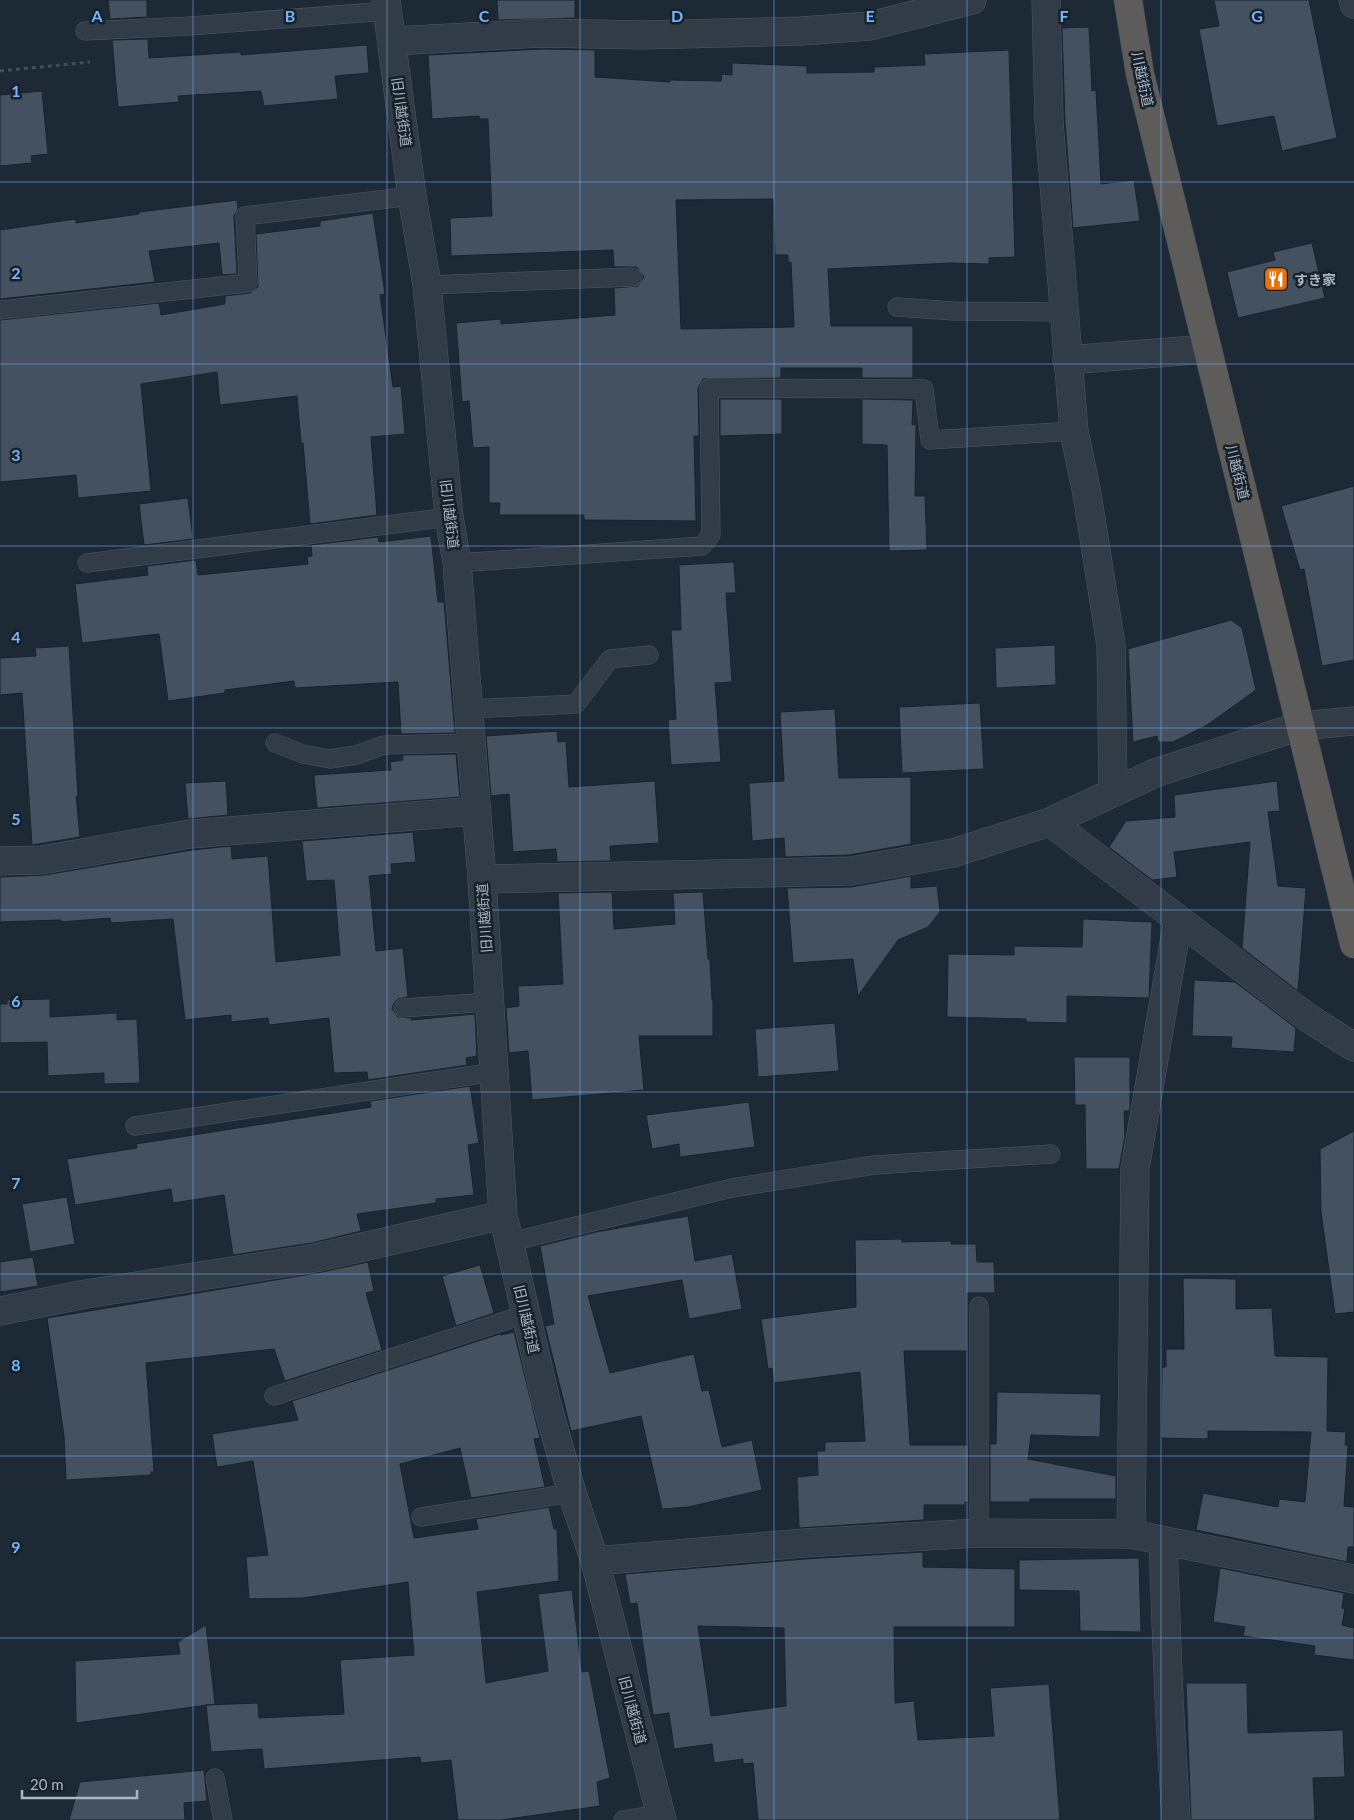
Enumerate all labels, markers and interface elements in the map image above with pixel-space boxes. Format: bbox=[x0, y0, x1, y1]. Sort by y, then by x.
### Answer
text: A bbox=[90, 6, 103, 25]
text: B bbox=[285, 6, 295, 25]
text: C bbox=[479, 6, 490, 25]
text: D bbox=[671, 6, 683, 25]
text: E bbox=[865, 6, 875, 25]
text: F bbox=[1059, 6, 1069, 25]
text: G bbox=[1251, 6, 1263, 25]
street label: 川越街道 bbox=[1129, 50, 1157, 108]
street label: 旧川越街道 bbox=[389, 76, 415, 148]
text: 1 bbox=[11, 81, 21, 100]
text: 2 bbox=[11, 263, 21, 282]
restaurant icon: すき家 bbox=[1263, 266, 1289, 292]
place label: すき家 bbox=[1294, 271, 1336, 288]
street label: 川越街道 bbox=[1223, 443, 1253, 501]
text: 3 bbox=[11, 445, 21, 464]
street label: 旧川越街道 bbox=[437, 478, 463, 550]
text: 4 bbox=[11, 627, 21, 646]
text: 5 bbox=[11, 809, 21, 828]
street label: 旧川越街道 bbox=[473, 882, 495, 954]
text: 6 bbox=[11, 991, 21, 1010]
text: 7 bbox=[11, 1173, 21, 1192]
street label: 旧川越街道 bbox=[511, 1283, 543, 1355]
text: 8 bbox=[11, 1355, 21, 1374]
text: 9 bbox=[11, 1537, 21, 1556]
street label: 旧川越街道 bbox=[616, 1674, 650, 1746]
scale bar bbox=[22, 1768, 138, 1800]
text: 20 m bbox=[30, 1775, 64, 1793]

